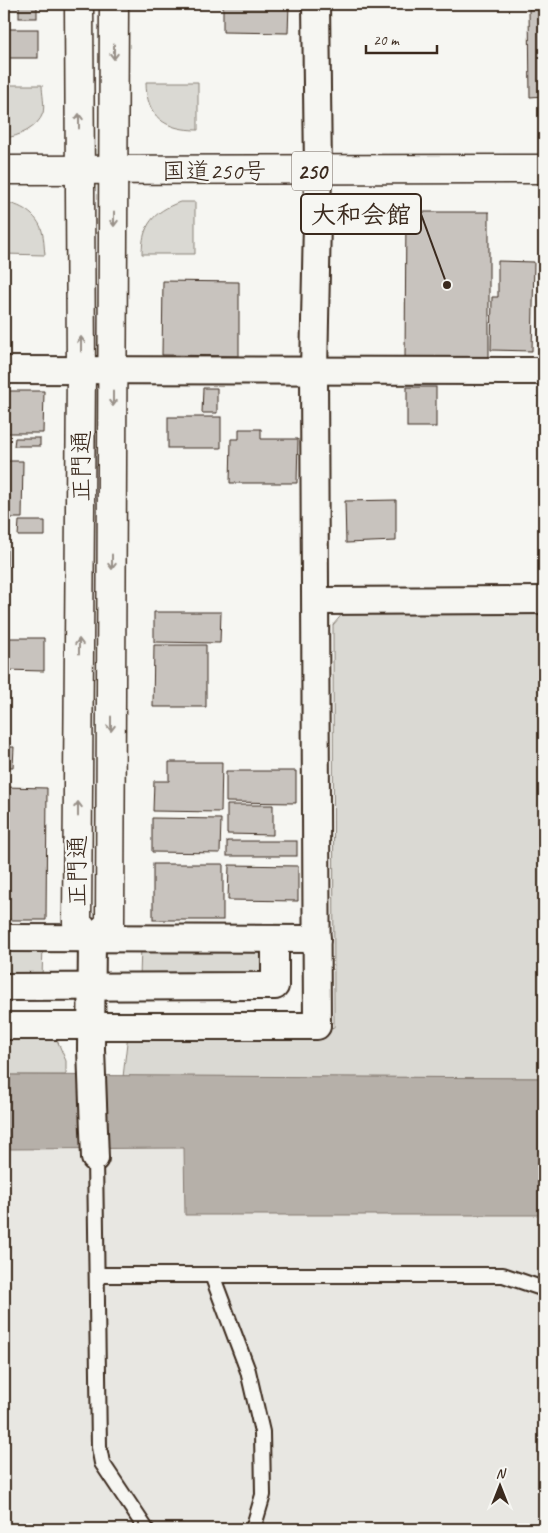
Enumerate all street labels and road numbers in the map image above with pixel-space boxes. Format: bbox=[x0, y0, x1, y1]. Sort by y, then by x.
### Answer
road number: 250 bbox=[292, 152, 332, 190]
street label: 国道250号 bbox=[162, 156, 266, 186]
street label: 正門通 bbox=[66, 430, 96, 502]
street label: 正門通 bbox=[62, 835, 92, 907]

